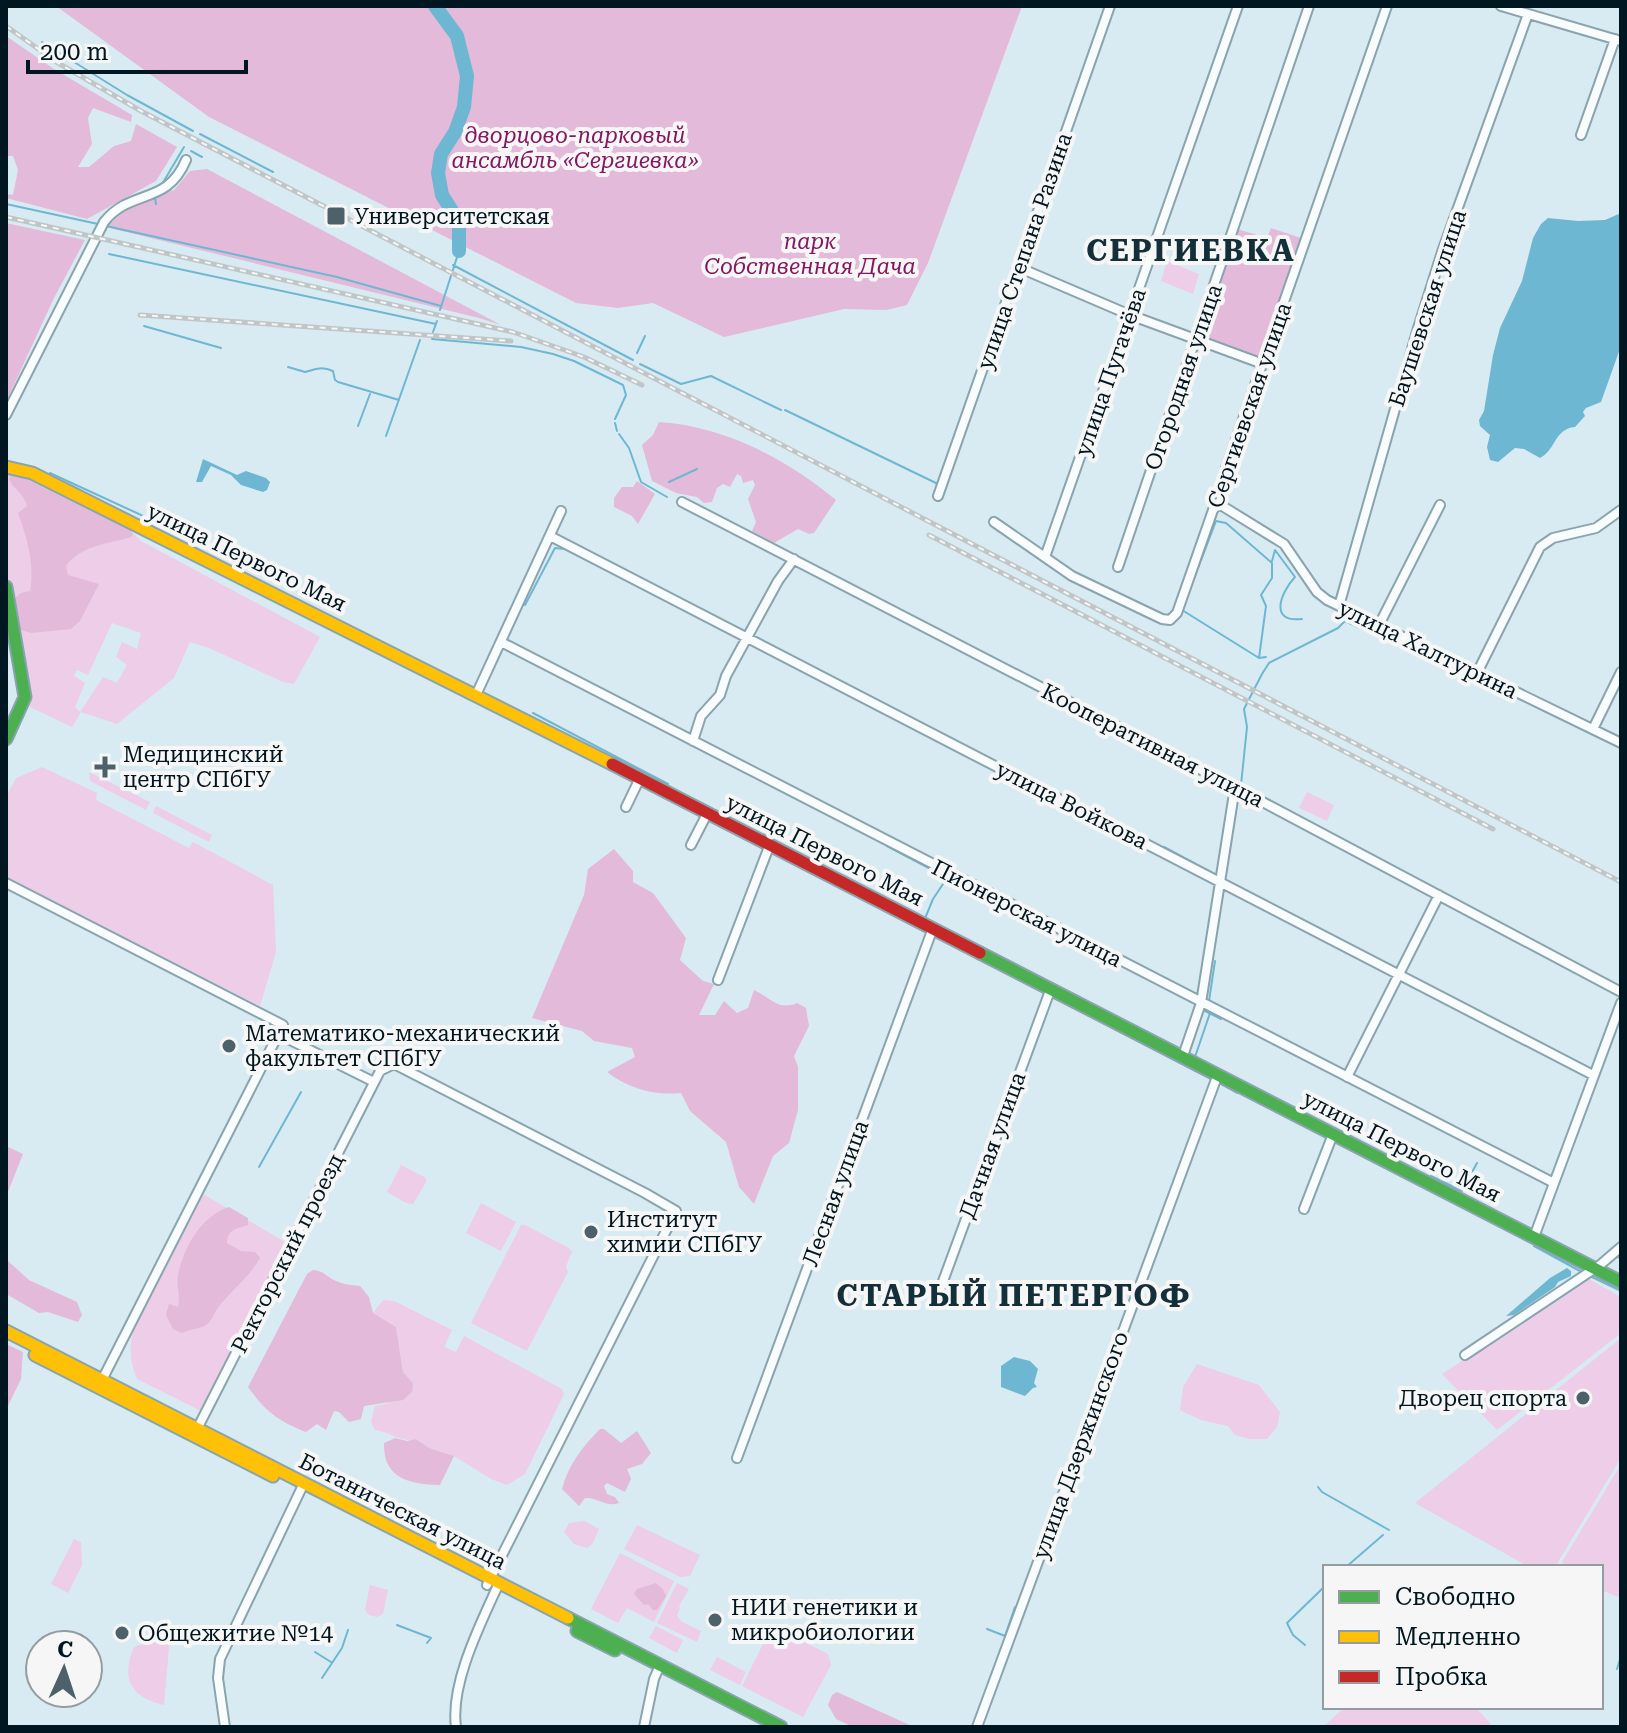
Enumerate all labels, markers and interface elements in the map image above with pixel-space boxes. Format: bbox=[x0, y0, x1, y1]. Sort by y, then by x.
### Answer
scale bar bbox=[28, 24, 246, 74]
text: 200 m bbox=[40, 38, 108, 66]
park label: дворцово-парковый ансамбль «Сергиевка» bbox=[451, 123, 699, 173]
street label: улица Степана Разина bbox=[972, 130, 1077, 373]
place label: Университетская bbox=[354, 204, 550, 229]
marker: Университетская bbox=[325, 205, 347, 227]
street label: Баушевская улица bbox=[1384, 206, 1471, 410]
park label: парк Собственная Дача bbox=[704, 229, 916, 279]
district label: СЕРГИЕВКА bbox=[1086, 233, 1296, 268]
street label: Огородная улица bbox=[1140, 281, 1227, 473]
street label: улица Пугачёва bbox=[1070, 285, 1151, 459]
street label: Сергиевская улица bbox=[1203, 299, 1296, 511]
street label: улица Первого Мая bbox=[143, 498, 350, 617]
street label: улица Халтурина bbox=[1334, 595, 1521, 704]
street label: Кооперативная улица bbox=[1038, 678, 1268, 812]
place label: Медицинский центр СПбГУ bbox=[123, 742, 283, 792]
marker: Медицинский центр СПбГУ bbox=[94, 756, 116, 778]
street label: улица Войкова bbox=[992, 756, 1152, 854]
street label: улица Первого Мая bbox=[722, 790, 928, 911]
street label: Пионерская улица bbox=[928, 855, 1126, 972]
place label: Математико-механический факультет СПбГУ bbox=[245, 1021, 560, 1071]
marker: Математико-механический факультет СПбГУ bbox=[220, 1037, 238, 1055]
street label: Дачная улица bbox=[954, 1069, 1031, 1222]
street label: улица Первого Мая bbox=[1299, 1086, 1505, 1207]
street label: Лесная улица bbox=[798, 1117, 873, 1269]
street label: Ректорский проезд bbox=[226, 1149, 349, 1357]
place label: Институт химии СПбГУ bbox=[607, 1207, 762, 1257]
marker: Институт химии СПбГУ bbox=[582, 1223, 600, 1241]
district label: СТАРЫЙ ПЕТЕРГОФ bbox=[837, 1278, 1191, 1313]
street label: улица Дзержинского bbox=[1028, 1328, 1133, 1562]
place label: Дворец спорта bbox=[1399, 1386, 1567, 1411]
marker: Дворец спорта bbox=[1574, 1389, 1592, 1407]
street label: Ботаническая улица bbox=[295, 1448, 511, 1575]
legend bbox=[1323, 1565, 1603, 1709]
text: Свободно bbox=[1395, 1583, 1516, 1611]
place label: НИИ генетики и микробиологии bbox=[731, 1595, 918, 1645]
marker: НИИ генетики и микробиологии bbox=[706, 1611, 724, 1629]
place label: Общежитие №14 bbox=[138, 1621, 334, 1646]
text: Медленно bbox=[1395, 1623, 1521, 1651]
marker: Общежитие №14 bbox=[113, 1624, 131, 1642]
north arrow bbox=[24, 1629, 104, 1709]
text: С bbox=[57, 1637, 73, 1662]
text: Пробка bbox=[1395, 1663, 1487, 1691]

